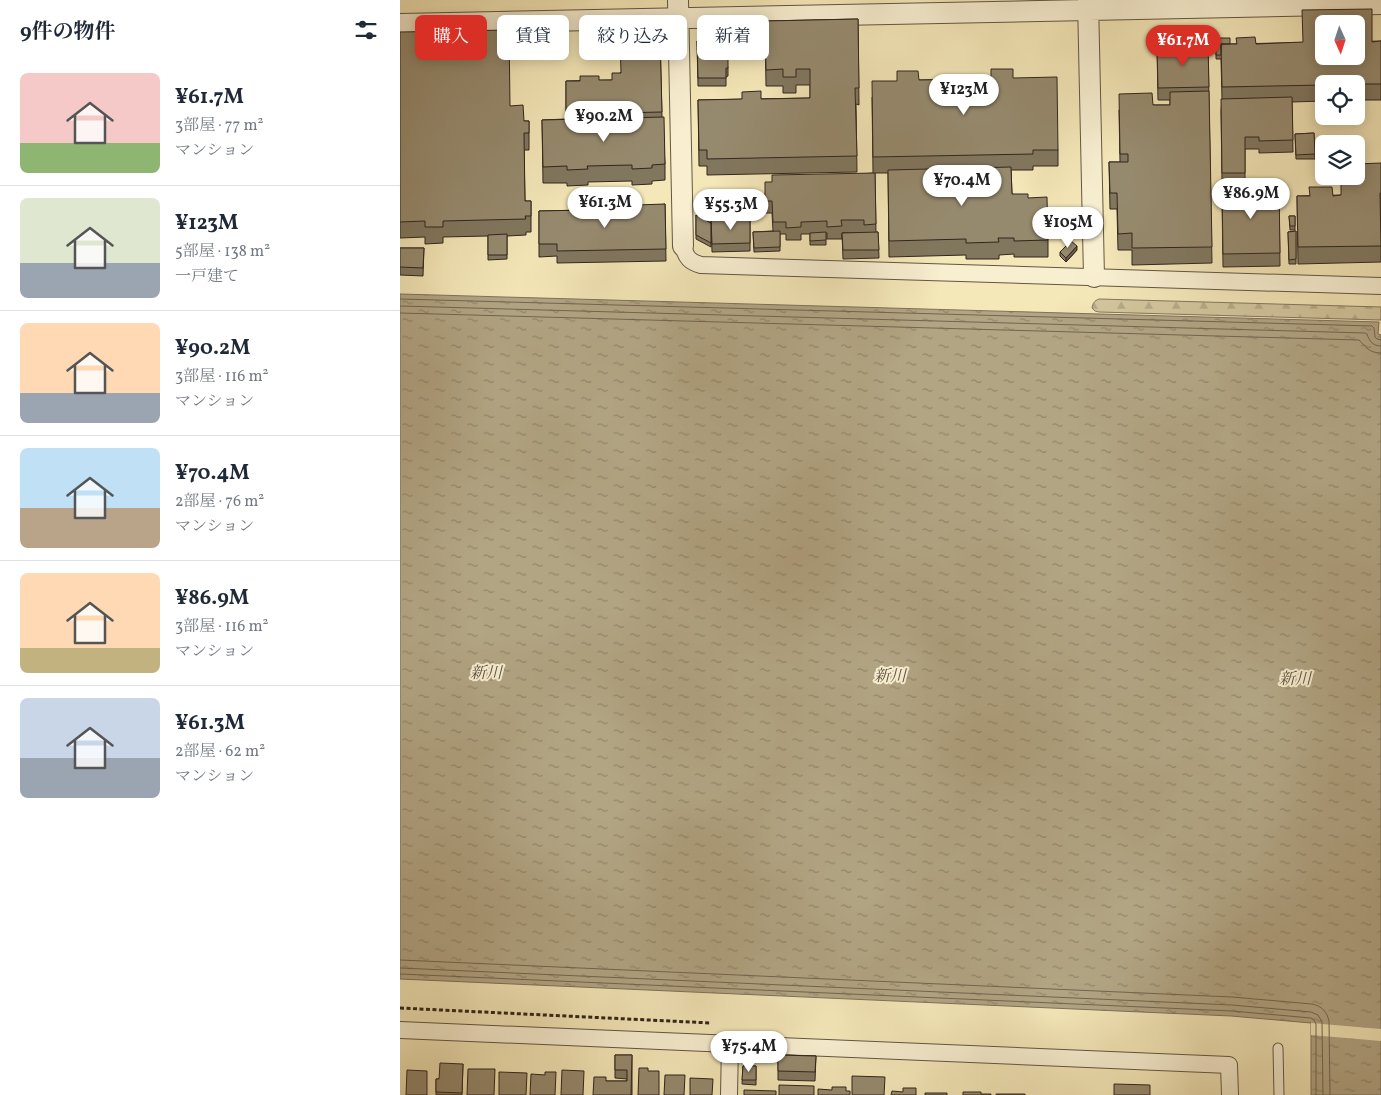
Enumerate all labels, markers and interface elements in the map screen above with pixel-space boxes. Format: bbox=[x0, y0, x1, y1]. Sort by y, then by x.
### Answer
chip: 購入 bbox=[415, 15, 487, 60]
chip: 賃貸 bbox=[497, 15, 569, 60]
chip: 絞り込み bbox=[579, 15, 687, 60]
chip: 新着 bbox=[697, 15, 769, 60]
north arrow bbox=[1315, 15, 1365, 65]
map controls bbox=[1315, 15, 1365, 185]
icon: filters bbox=[352, 16, 380, 44]
text: 9件の物件 bbox=[20, 18, 116, 47]
pin: ¥61.7M bbox=[1142, 24, 1224, 67]
text: ¥61.7M bbox=[1157, 30, 1209, 52]
pin: ¥123M bbox=[929, 74, 999, 116]
button: locate bbox=[1315, 75, 1365, 125]
text: ¥123M bbox=[940, 79, 988, 101]
text: ¥61.7M bbox=[175, 83, 244, 112]
icon: home bbox=[60, 93, 120, 153]
pin: ¥90.2M bbox=[563, 100, 645, 143]
text: ¥90.2M bbox=[575, 106, 633, 128]
text: 3部屋 · 77 m² bbox=[175, 115, 264, 137]
button: layers bbox=[1315, 135, 1365, 185]
text: マンション bbox=[175, 140, 254, 162]
pin: ¥70.4M bbox=[921, 164, 1003, 207]
text: ¥70.4M bbox=[934, 170, 990, 192]
pin: ¥86.9M bbox=[1210, 178, 1292, 220]
text: ¥86.9M bbox=[1223, 183, 1279, 205]
pin: ¥61.3M bbox=[564, 186, 646, 229]
pin: ¥55.3M bbox=[690, 188, 772, 231]
text: ¥61.3M bbox=[578, 192, 632, 214]
text: ¥55.3M bbox=[704, 194, 758, 216]
pin: ¥105M bbox=[1033, 206, 1103, 249]
text: ¥123M bbox=[175, 209, 238, 238]
text: ¥105M bbox=[1043, 212, 1093, 234]
icon: home bbox=[60, 218, 120, 278]
text: 5部屋 · 138 m² bbox=[175, 241, 270, 263]
text: 一戸建て bbox=[175, 266, 239, 288]
text: ¥90.2M bbox=[175, 334, 250, 363]
icon: home bbox=[60, 343, 120, 403]
text: 3部屋 · 116 m² bbox=[175, 366, 269, 388]
text: マンション bbox=[175, 391, 254, 413]
text: ¥70.4M bbox=[175, 459, 250, 488]
icon: home bbox=[60, 468, 120, 528]
text: 2部屋 · 76 m² bbox=[175, 491, 264, 513]
text: マンション bbox=[175, 516, 254, 538]
text: ¥86.9M bbox=[175, 584, 249, 613]
icon: home bbox=[60, 593, 120, 653]
text: 3部屋 · 116 m² bbox=[175, 616, 269, 638]
text: マンション bbox=[175, 641, 254, 663]
water label: 新川 bbox=[470, 663, 504, 685]
water label: 新川 bbox=[874, 666, 908, 688]
water label: 新川 bbox=[1279, 669, 1313, 691]
text: ¥61.3M bbox=[175, 709, 245, 738]
icon: home bbox=[60, 718, 120, 778]
text: 2部屋 · 62 m² bbox=[175, 741, 265, 763]
text: マンション bbox=[175, 766, 254, 788]
pin: ¥75.4M bbox=[708, 1030, 790, 1073]
text: ¥75.4M bbox=[721, 1036, 777, 1058]

